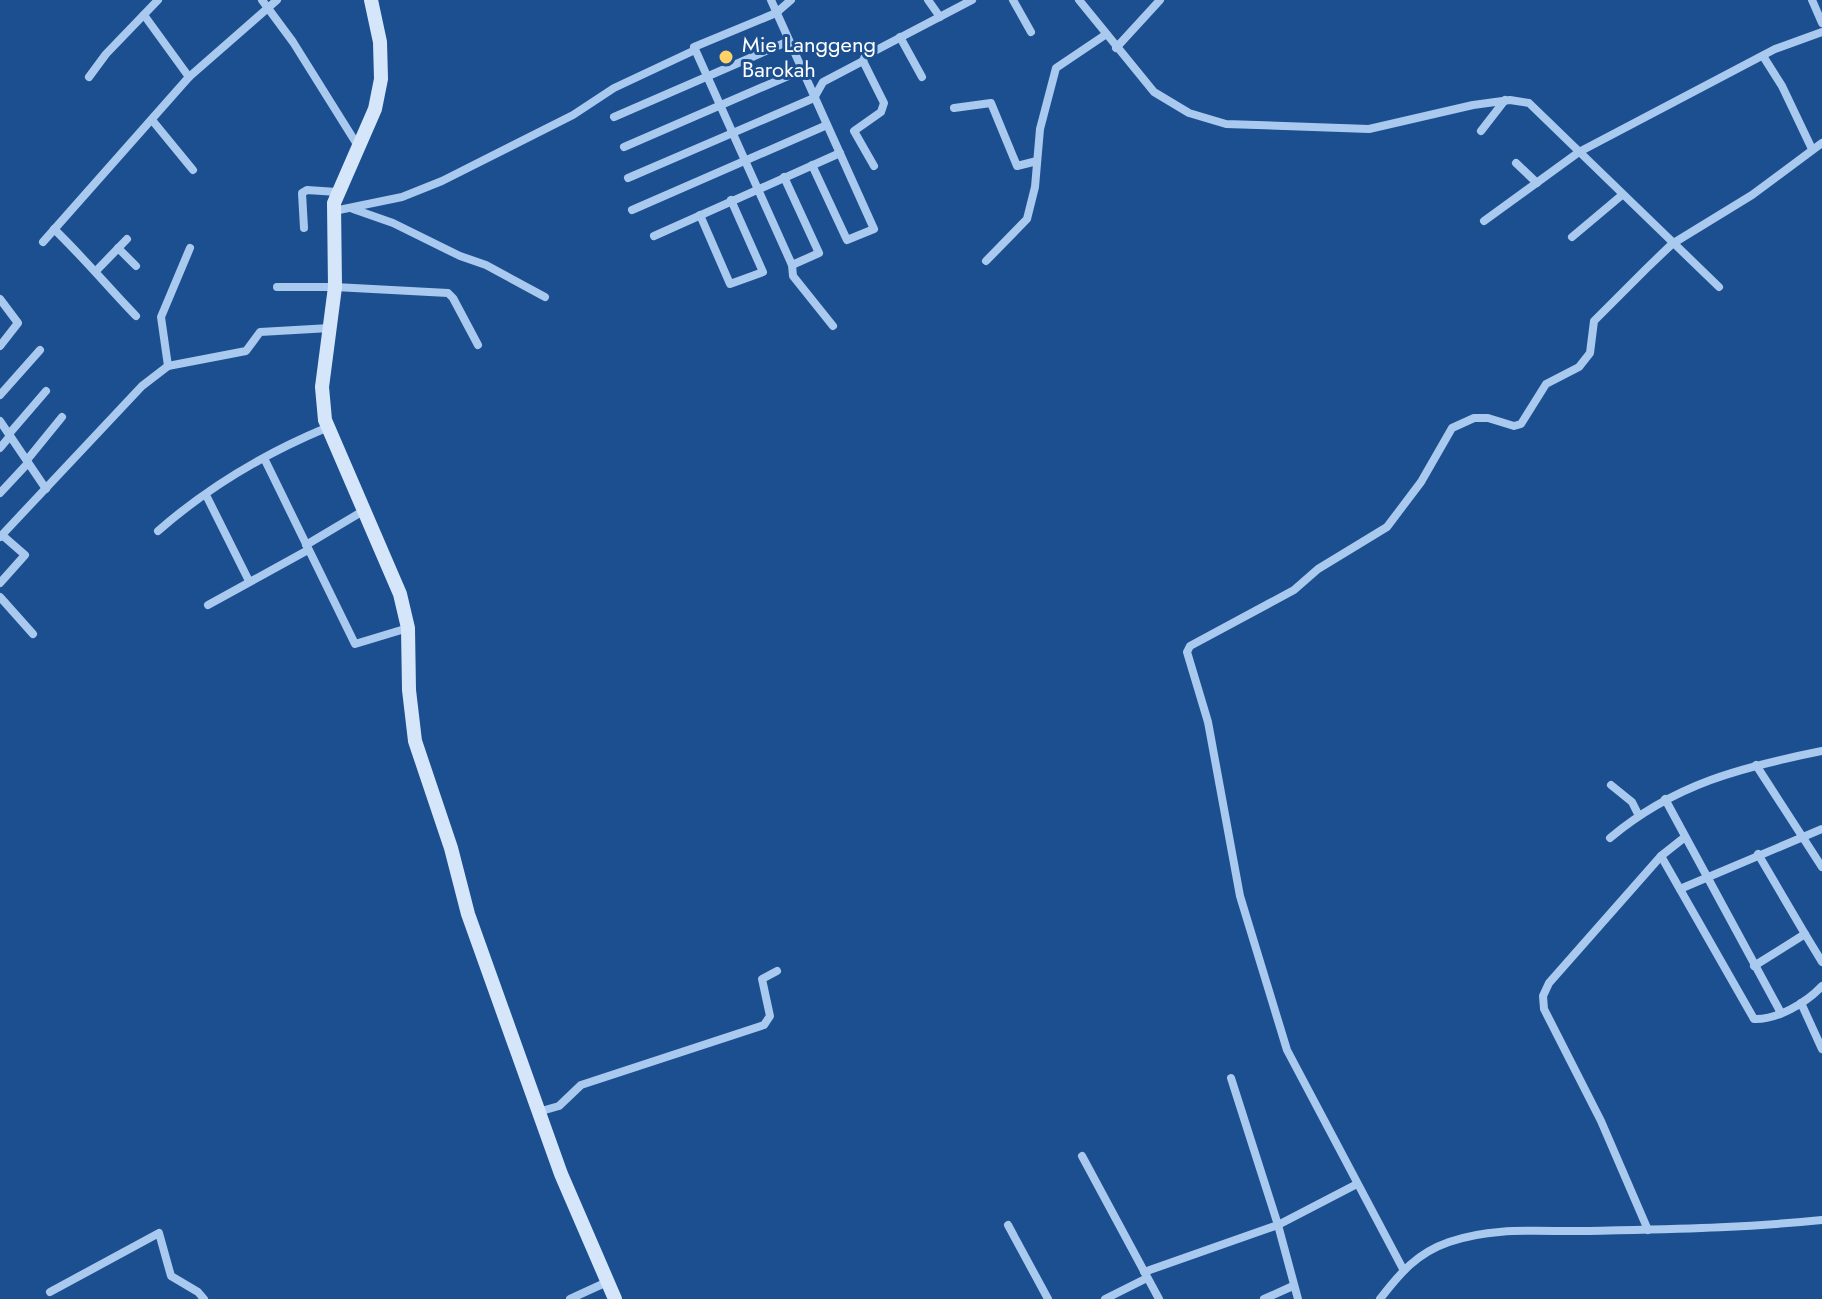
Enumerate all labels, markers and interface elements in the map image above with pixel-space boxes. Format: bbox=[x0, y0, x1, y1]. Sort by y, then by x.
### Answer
place label: Mie Langgeng Barokah bbox=[742, 28, 876, 85]
marker: Mie Langgeng Barokah bbox=[717, 48, 735, 66]

